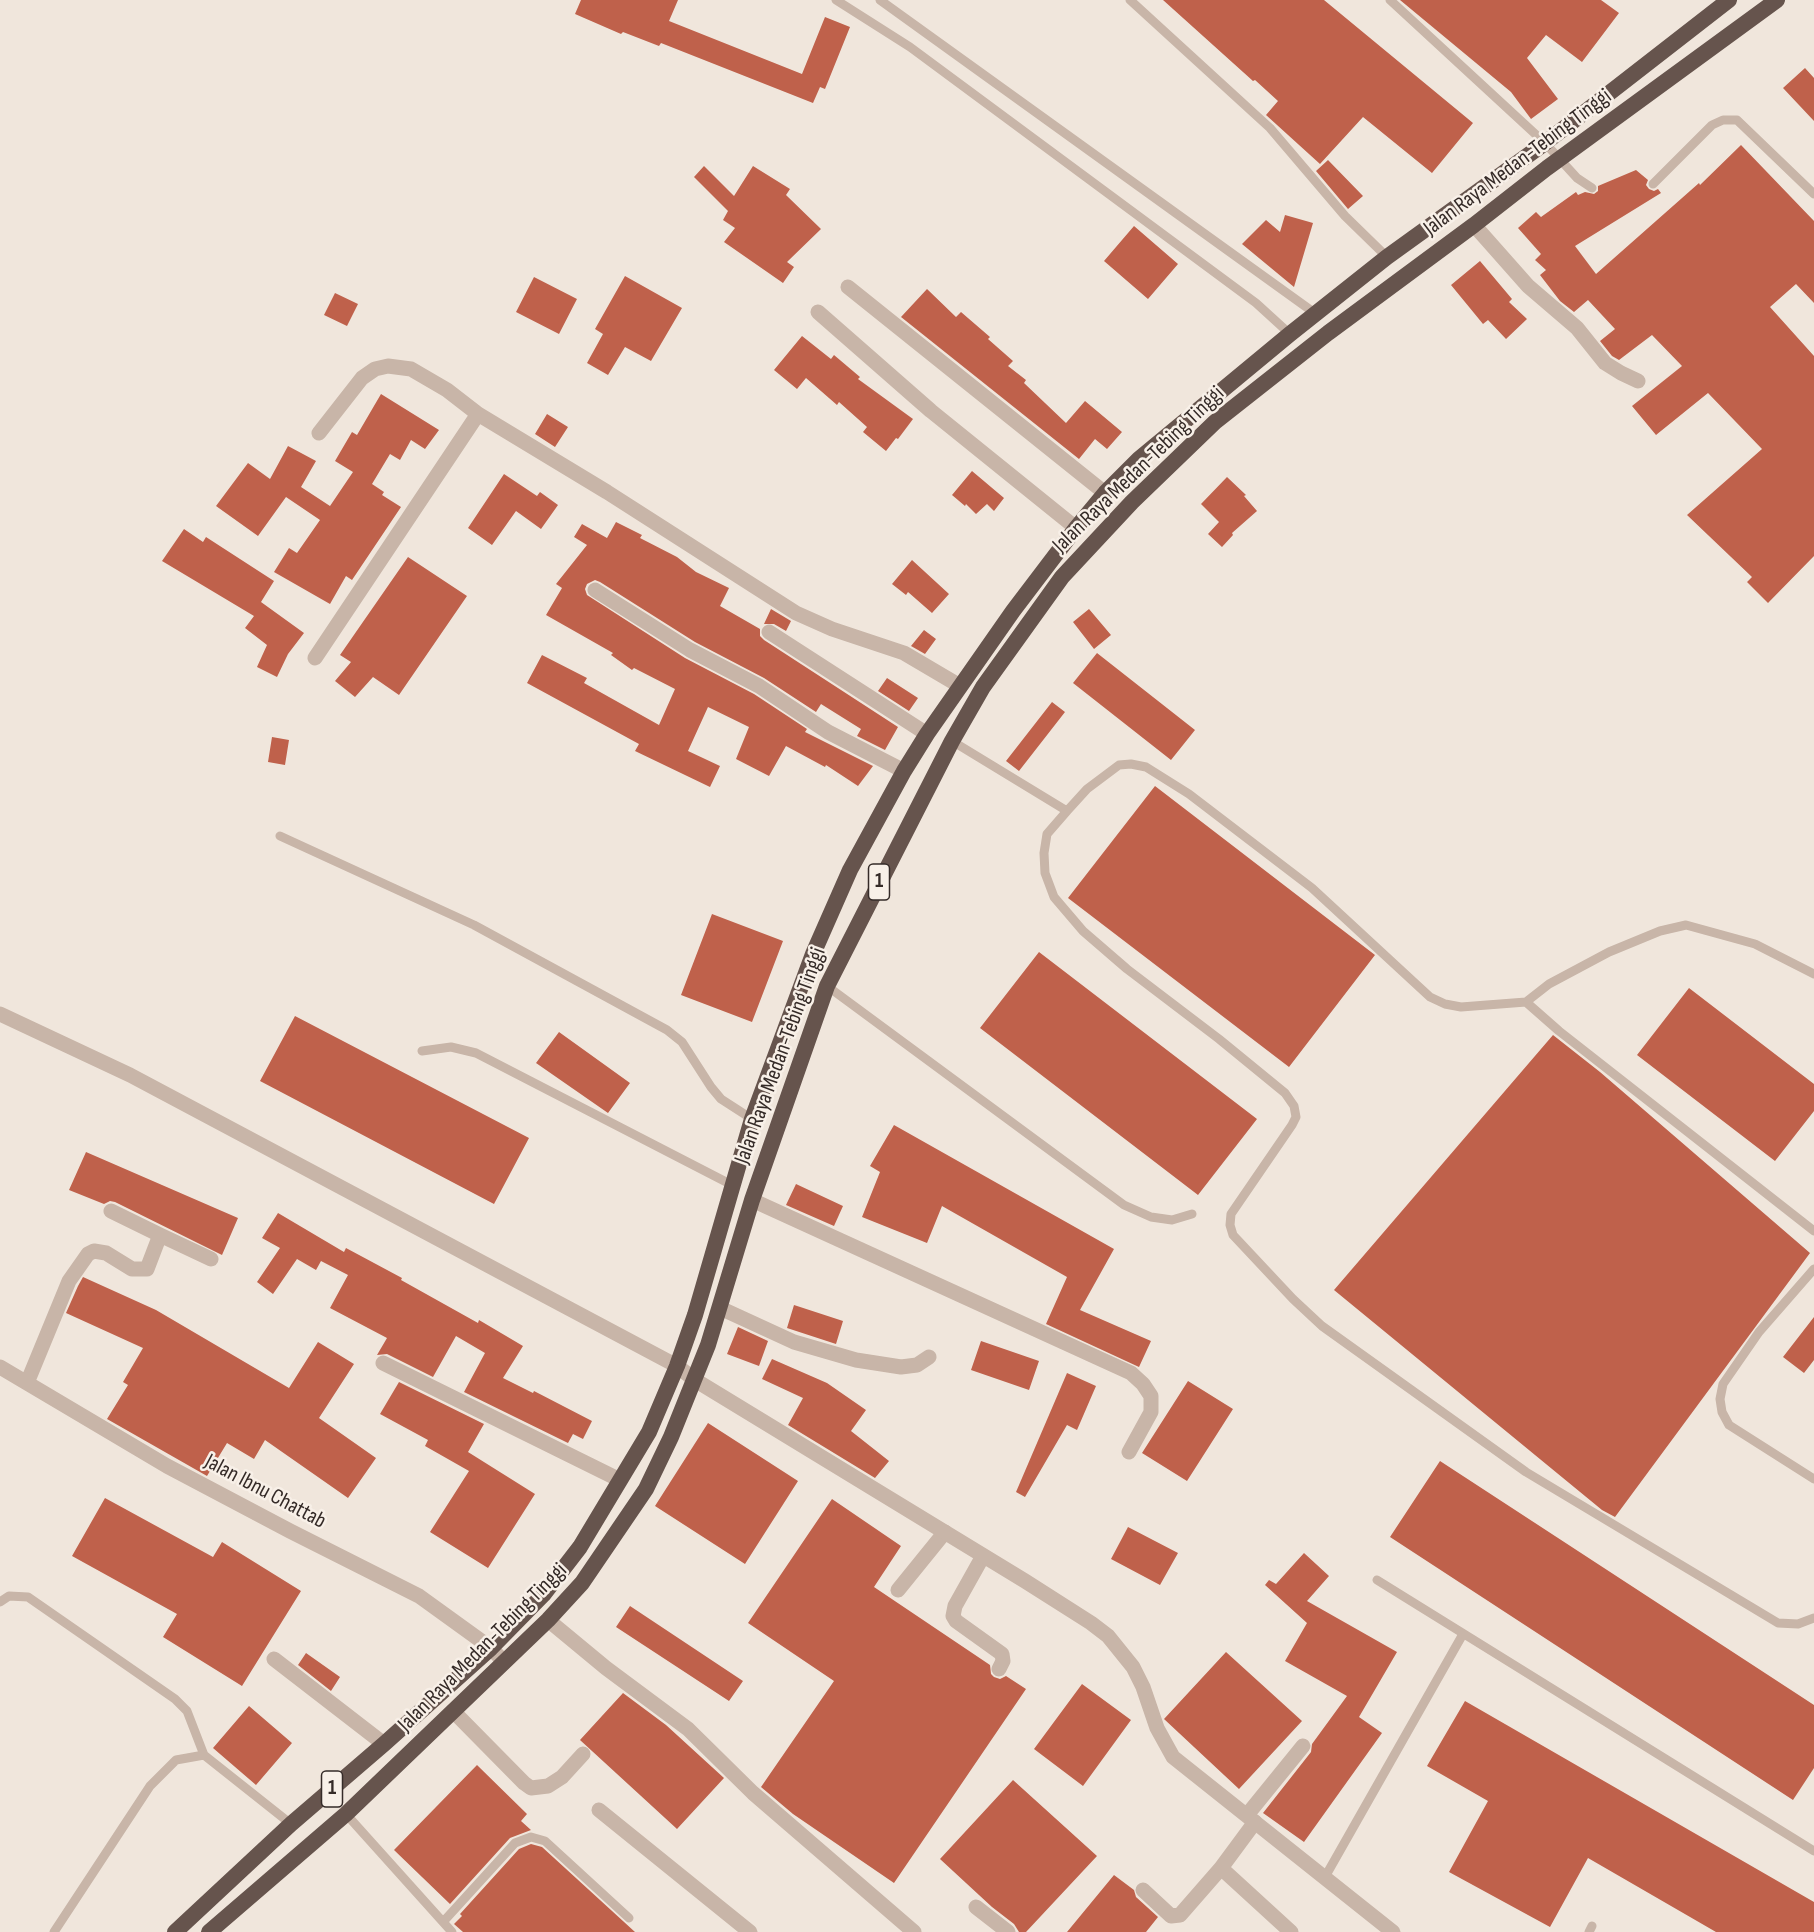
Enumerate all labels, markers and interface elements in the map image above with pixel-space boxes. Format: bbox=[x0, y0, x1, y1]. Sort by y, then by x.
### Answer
street label: Jalan Raya Medan-Tebing Tinggi bbox=[1419, 84, 1617, 242]
street label: Jalan Raya Medan-Tebing Tinggi bbox=[1048, 381, 1230, 559]
road number: 1 bbox=[868, 864, 890, 900]
street label: Jalan Raya Medan-Tebing Tinggi bbox=[730, 944, 832, 1168]
street label: Jalan Ibnu Chattab bbox=[200, 1449, 330, 1535]
street label: Jalan Raya Medan-Tebing Tinggi bbox=[393, 1558, 573, 1738]
road number: 1 bbox=[322, 1771, 342, 1807]

